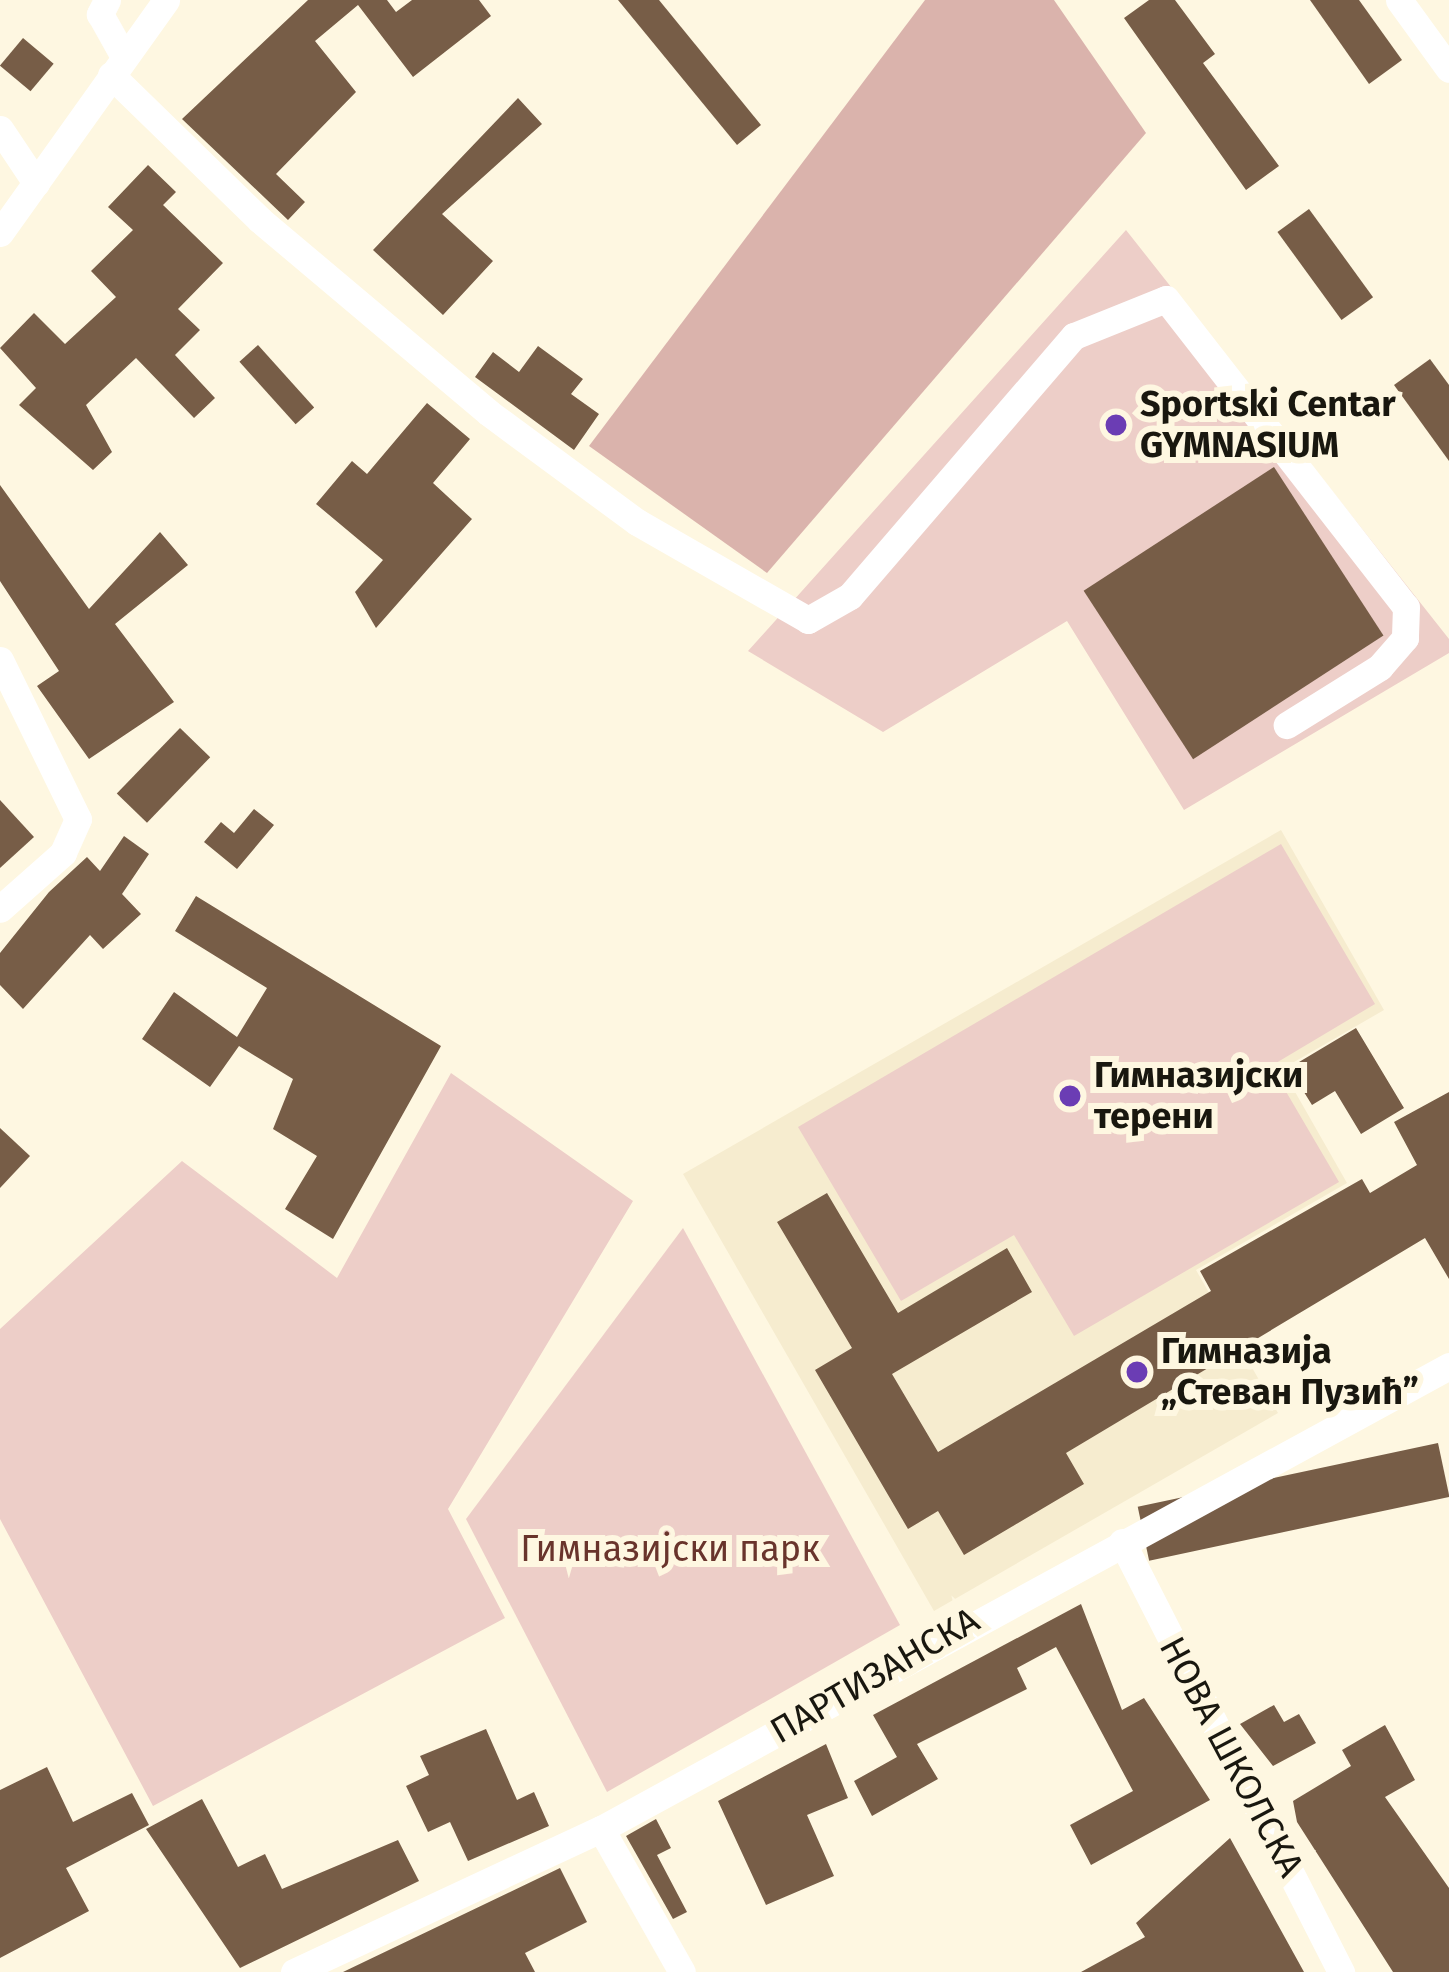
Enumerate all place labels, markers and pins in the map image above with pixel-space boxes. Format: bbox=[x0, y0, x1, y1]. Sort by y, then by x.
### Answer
place label: Sportski Centar GYMNASIUM bbox=[1140, 382, 1396, 467]
marker: Sportski Centar GYMNASIUM bbox=[1103, 412, 1129, 438]
place label: Гимназијски терени bbox=[1094, 1053, 1303, 1138]
marker: Гимназијски терени bbox=[1057, 1083, 1083, 1109]
place label: Гимназија „Стеван Пузић” bbox=[1161, 1329, 1419, 1414]
marker: Гимназија „Стеван Пузић” bbox=[1124, 1359, 1150, 1385]

